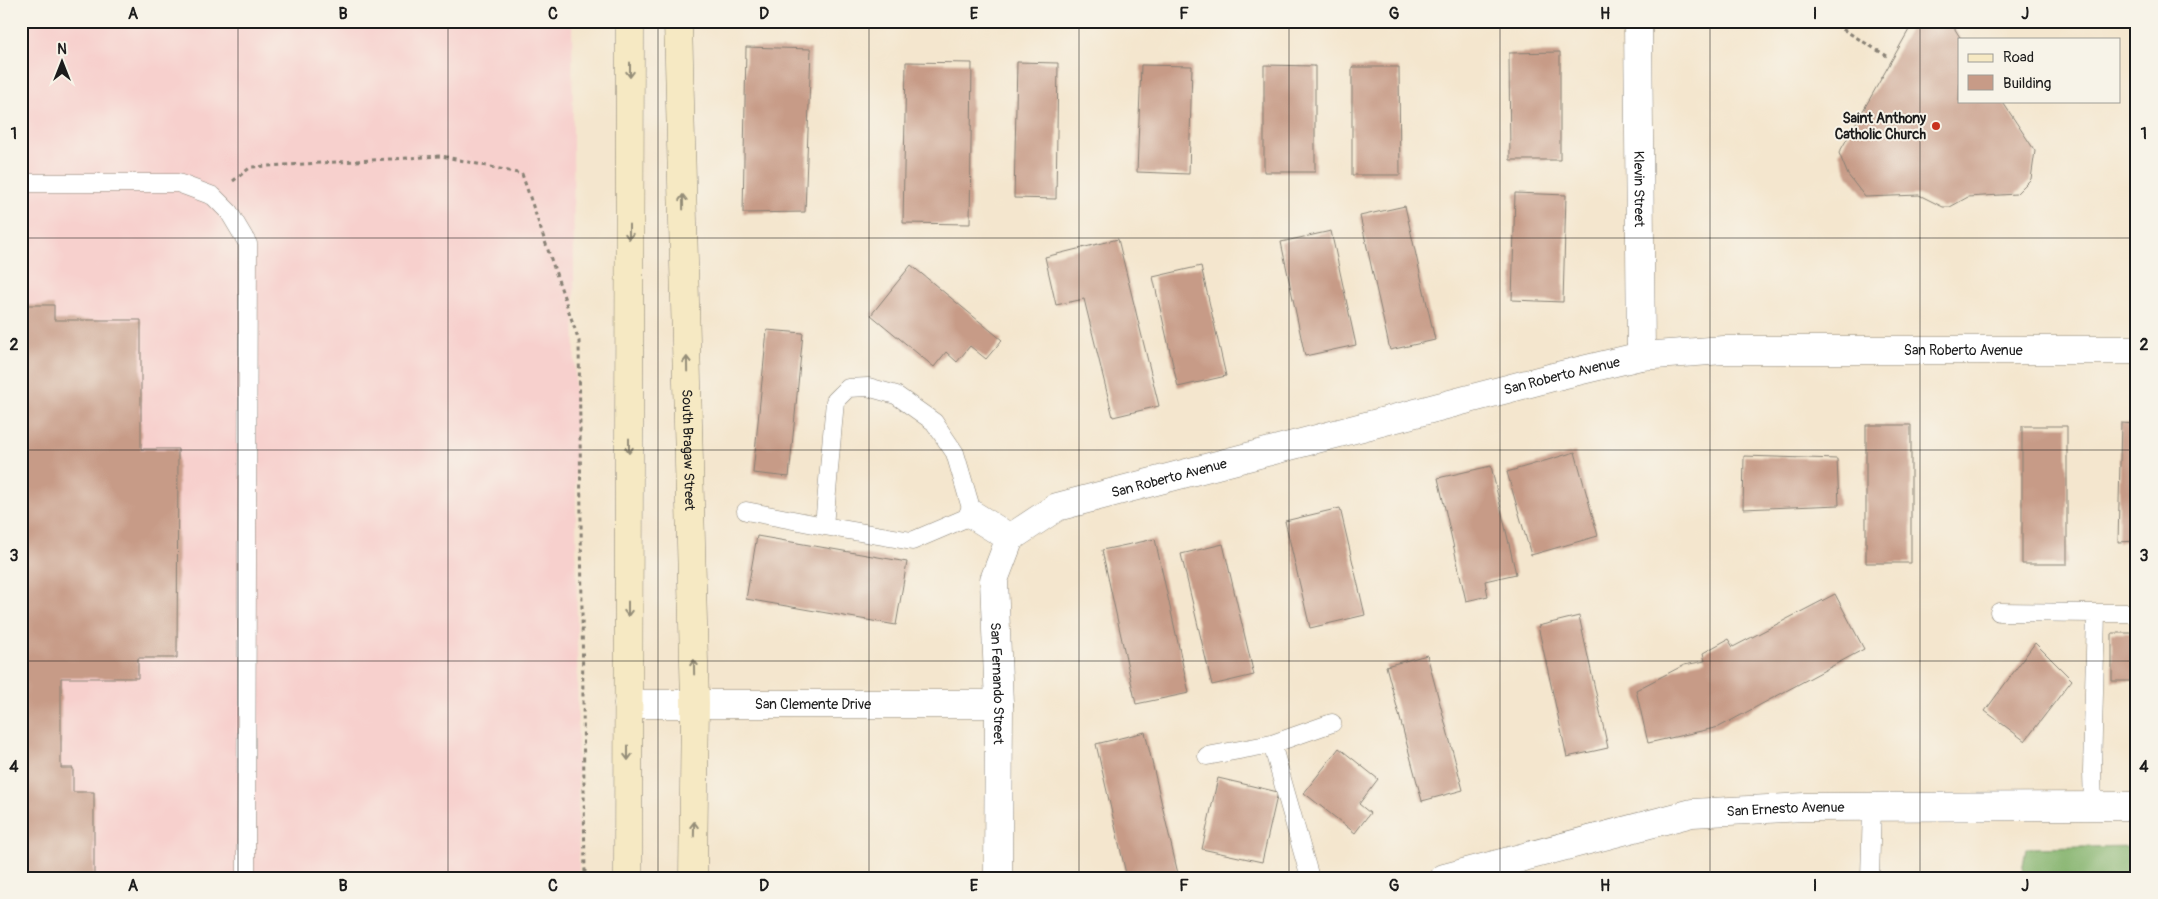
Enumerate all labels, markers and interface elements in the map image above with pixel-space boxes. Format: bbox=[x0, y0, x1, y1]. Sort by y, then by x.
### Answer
text: A bbox=[128, 4, 139, 24]
text: B bbox=[338, 4, 348, 24]
text: C bbox=[548, 4, 558, 24]
text: D bbox=[759, 4, 769, 24]
text: E bbox=[970, 4, 979, 24]
text: F bbox=[1179, 4, 1189, 24]
text: G bbox=[1389, 4, 1400, 24]
text: H bbox=[1600, 4, 1610, 24]
text: I bbox=[1813, 4, 1817, 24]
text: J bbox=[2021, 4, 2029, 24]
north arrow bbox=[38, 38, 88, 88]
legend bbox=[1958, 38, 2120, 102]
text: N bbox=[57, 41, 67, 58]
text: Road bbox=[2003, 48, 2034, 67]
one-way arrow bbox=[625, 62, 635, 78]
text: Building bbox=[2003, 74, 2051, 93]
place label: Saint Anthony Catholic Church bbox=[1835, 110, 1926, 143]
marker: Saint Anthony Catholic Church bbox=[1930, 120, 1942, 132]
text: 1 bbox=[11, 124, 17, 144]
text: 1 bbox=[2141, 124, 2147, 144]
street label: Klevin Street bbox=[1630, 151, 1648, 228]
one-way arrow bbox=[678, 194, 688, 210]
one-way arrow bbox=[624, 224, 634, 240]
text: 2 bbox=[10, 335, 19, 355]
text: 2 bbox=[2140, 335, 2149, 355]
street label: San Roberto Avenue bbox=[1904, 342, 2023, 359]
street label: San Roberto Avenue bbox=[1502, 353, 1622, 399]
one-way arrow bbox=[682, 356, 692, 372]
street label: South Bragaw Street bbox=[678, 389, 698, 511]
one-way arrow bbox=[624, 438, 634, 454]
street label: San Roberto Avenue bbox=[1109, 455, 1229, 501]
text: 3 bbox=[10, 546, 19, 566]
text: 3 bbox=[2140, 546, 2149, 566]
one-way arrow bbox=[623, 600, 633, 617]
street label: San Fernando Street bbox=[987, 622, 1007, 745]
one-way arrow bbox=[690, 659, 699, 675]
street label: San Clemente Drive bbox=[755, 696, 871, 713]
one-way arrow bbox=[623, 744, 633, 761]
text: 4 bbox=[9, 757, 19, 777]
text: 4 bbox=[2139, 757, 2149, 777]
street label: San Ernesto Avenue bbox=[1726, 799, 1845, 820]
one-way arrow bbox=[689, 821, 699, 838]
text: A bbox=[128, 876, 139, 896]
text: B bbox=[338, 876, 348, 896]
text: C bbox=[548, 876, 558, 896]
text: D bbox=[759, 876, 769, 896]
text: E bbox=[970, 876, 979, 896]
text: F bbox=[1179, 876, 1189, 896]
text: G bbox=[1389, 876, 1400, 896]
text: H bbox=[1600, 876, 1610, 896]
text: I bbox=[1813, 876, 1817, 896]
text: J bbox=[2021, 876, 2029, 896]

